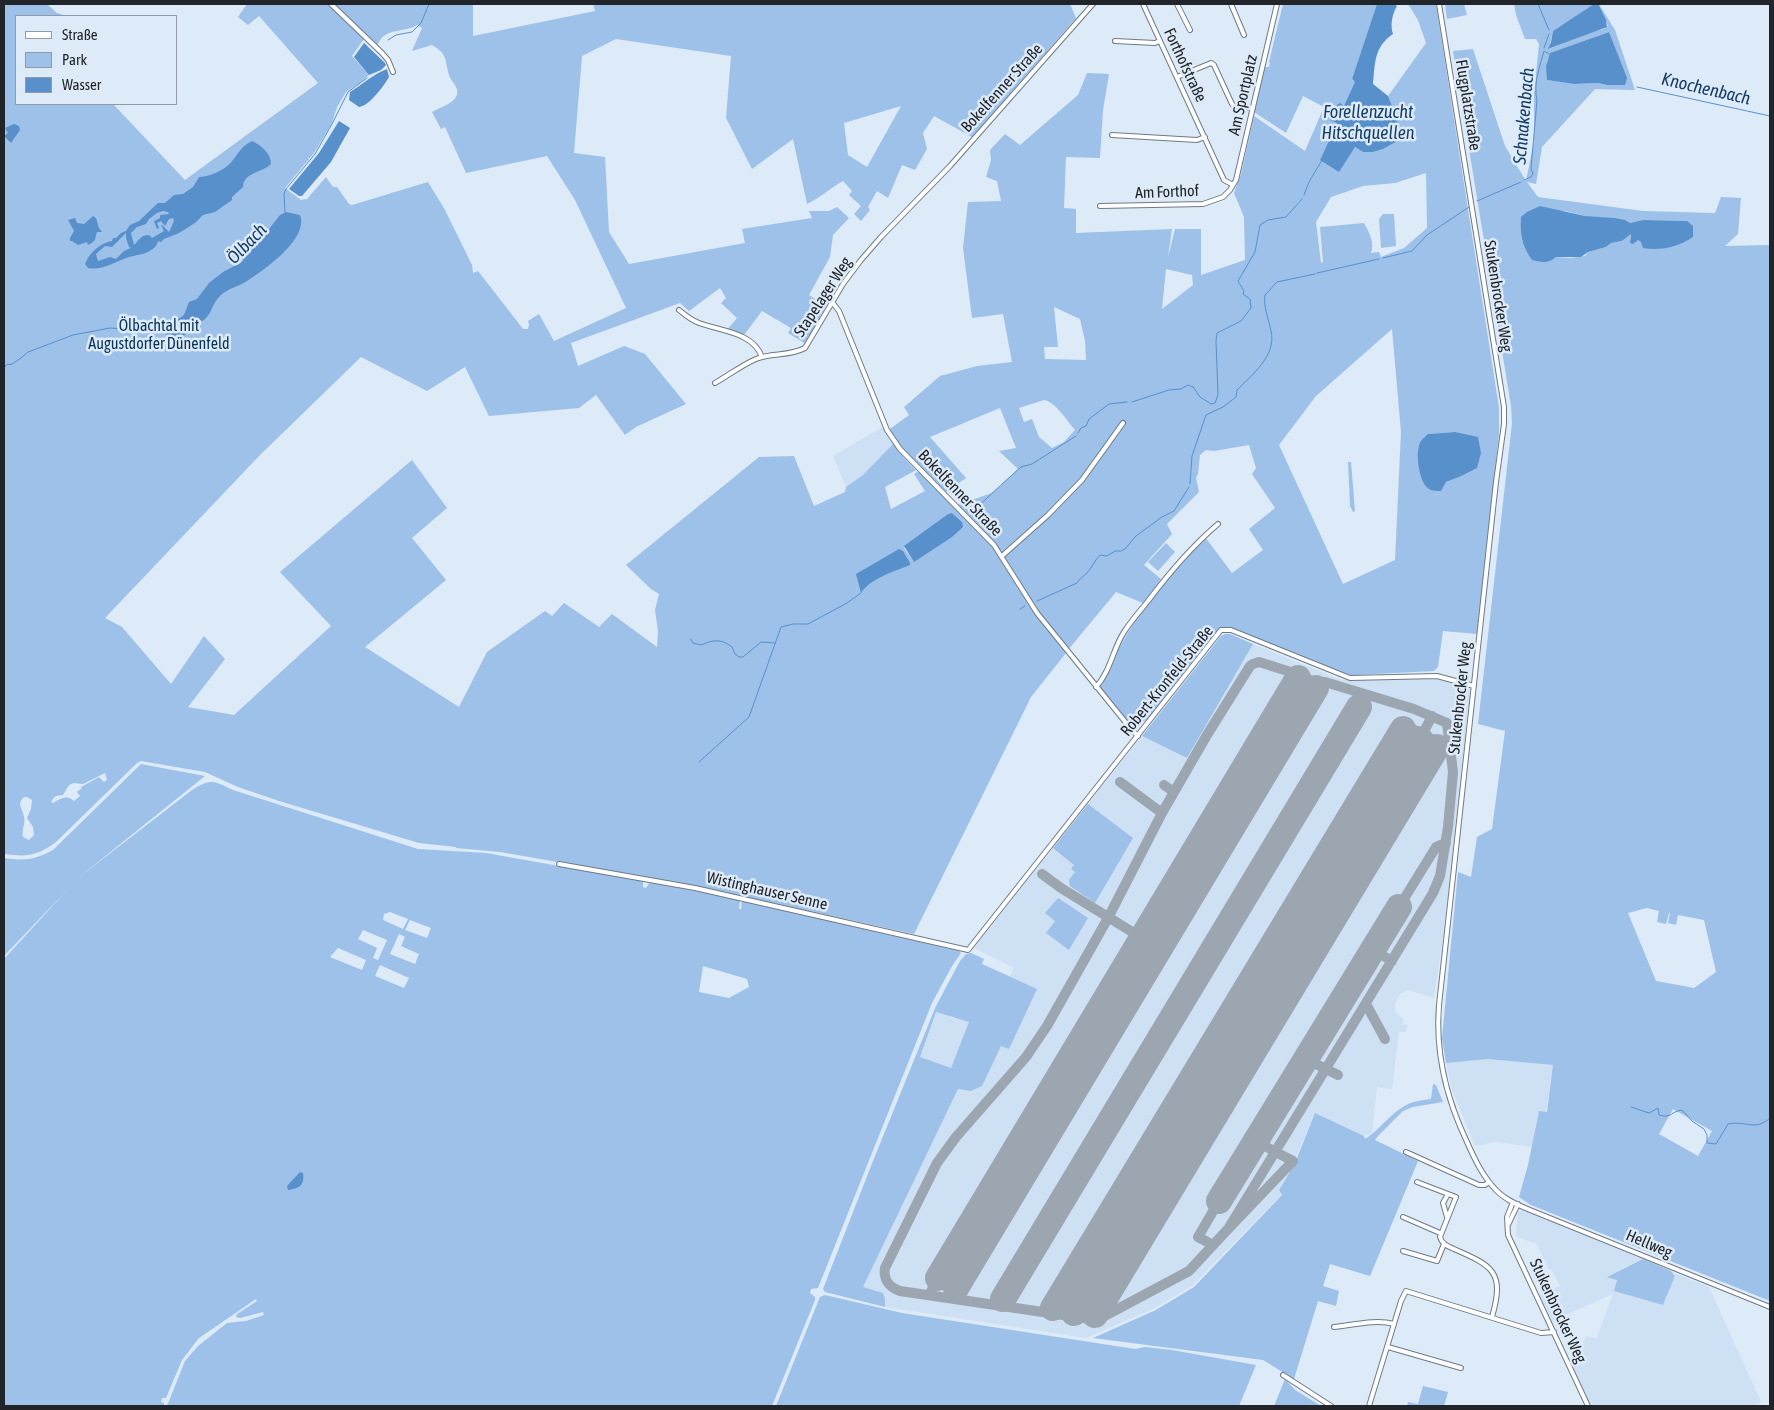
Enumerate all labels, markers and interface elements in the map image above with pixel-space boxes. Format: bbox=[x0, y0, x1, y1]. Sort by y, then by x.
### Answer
legend bbox=[15, 15, 178, 105]
street label: Forthofstraße bbox=[1160, 25, 1210, 105]
text: Straße bbox=[62, 26, 98, 43]
street label: Bokelfenner Straße bbox=[957, 40, 1047, 136]
text: Park bbox=[62, 51, 87, 68]
street label: Am Sportplatz bbox=[1224, 53, 1262, 137]
street label: Flugplatzstraße bbox=[1451, 58, 1485, 152]
water label: Schnakenbach bbox=[1509, 67, 1539, 165]
water label: Knochenbach bbox=[1659, 68, 1753, 110]
text: Wasser bbox=[62, 76, 101, 93]
water label: Forellenzucht Hitschquellen bbox=[1321, 101, 1415, 144]
street label: Am Forthof bbox=[1135, 181, 1199, 203]
water label: Ölbach bbox=[223, 219, 271, 269]
street label: Stukenbrocker Weg bbox=[1480, 239, 1516, 353]
street label: Stapelager Weg bbox=[790, 253, 856, 341]
park label: Ölbachtal mit Augustdorfer Dünenfeld bbox=[88, 316, 230, 354]
street label: Bokelfenner Straße bbox=[914, 446, 1006, 540]
street label: Robert-Kronfeld-Straße bbox=[1117, 622, 1217, 740]
street label: Stukenbrocker Weg bbox=[1445, 641, 1475, 755]
street label: Wistinghauser Senne bbox=[705, 868, 829, 914]
street label: Hellweg bbox=[1623, 1226, 1675, 1262]
street label: Stukenbrocker Weg bbox=[1525, 1256, 1591, 1366]

